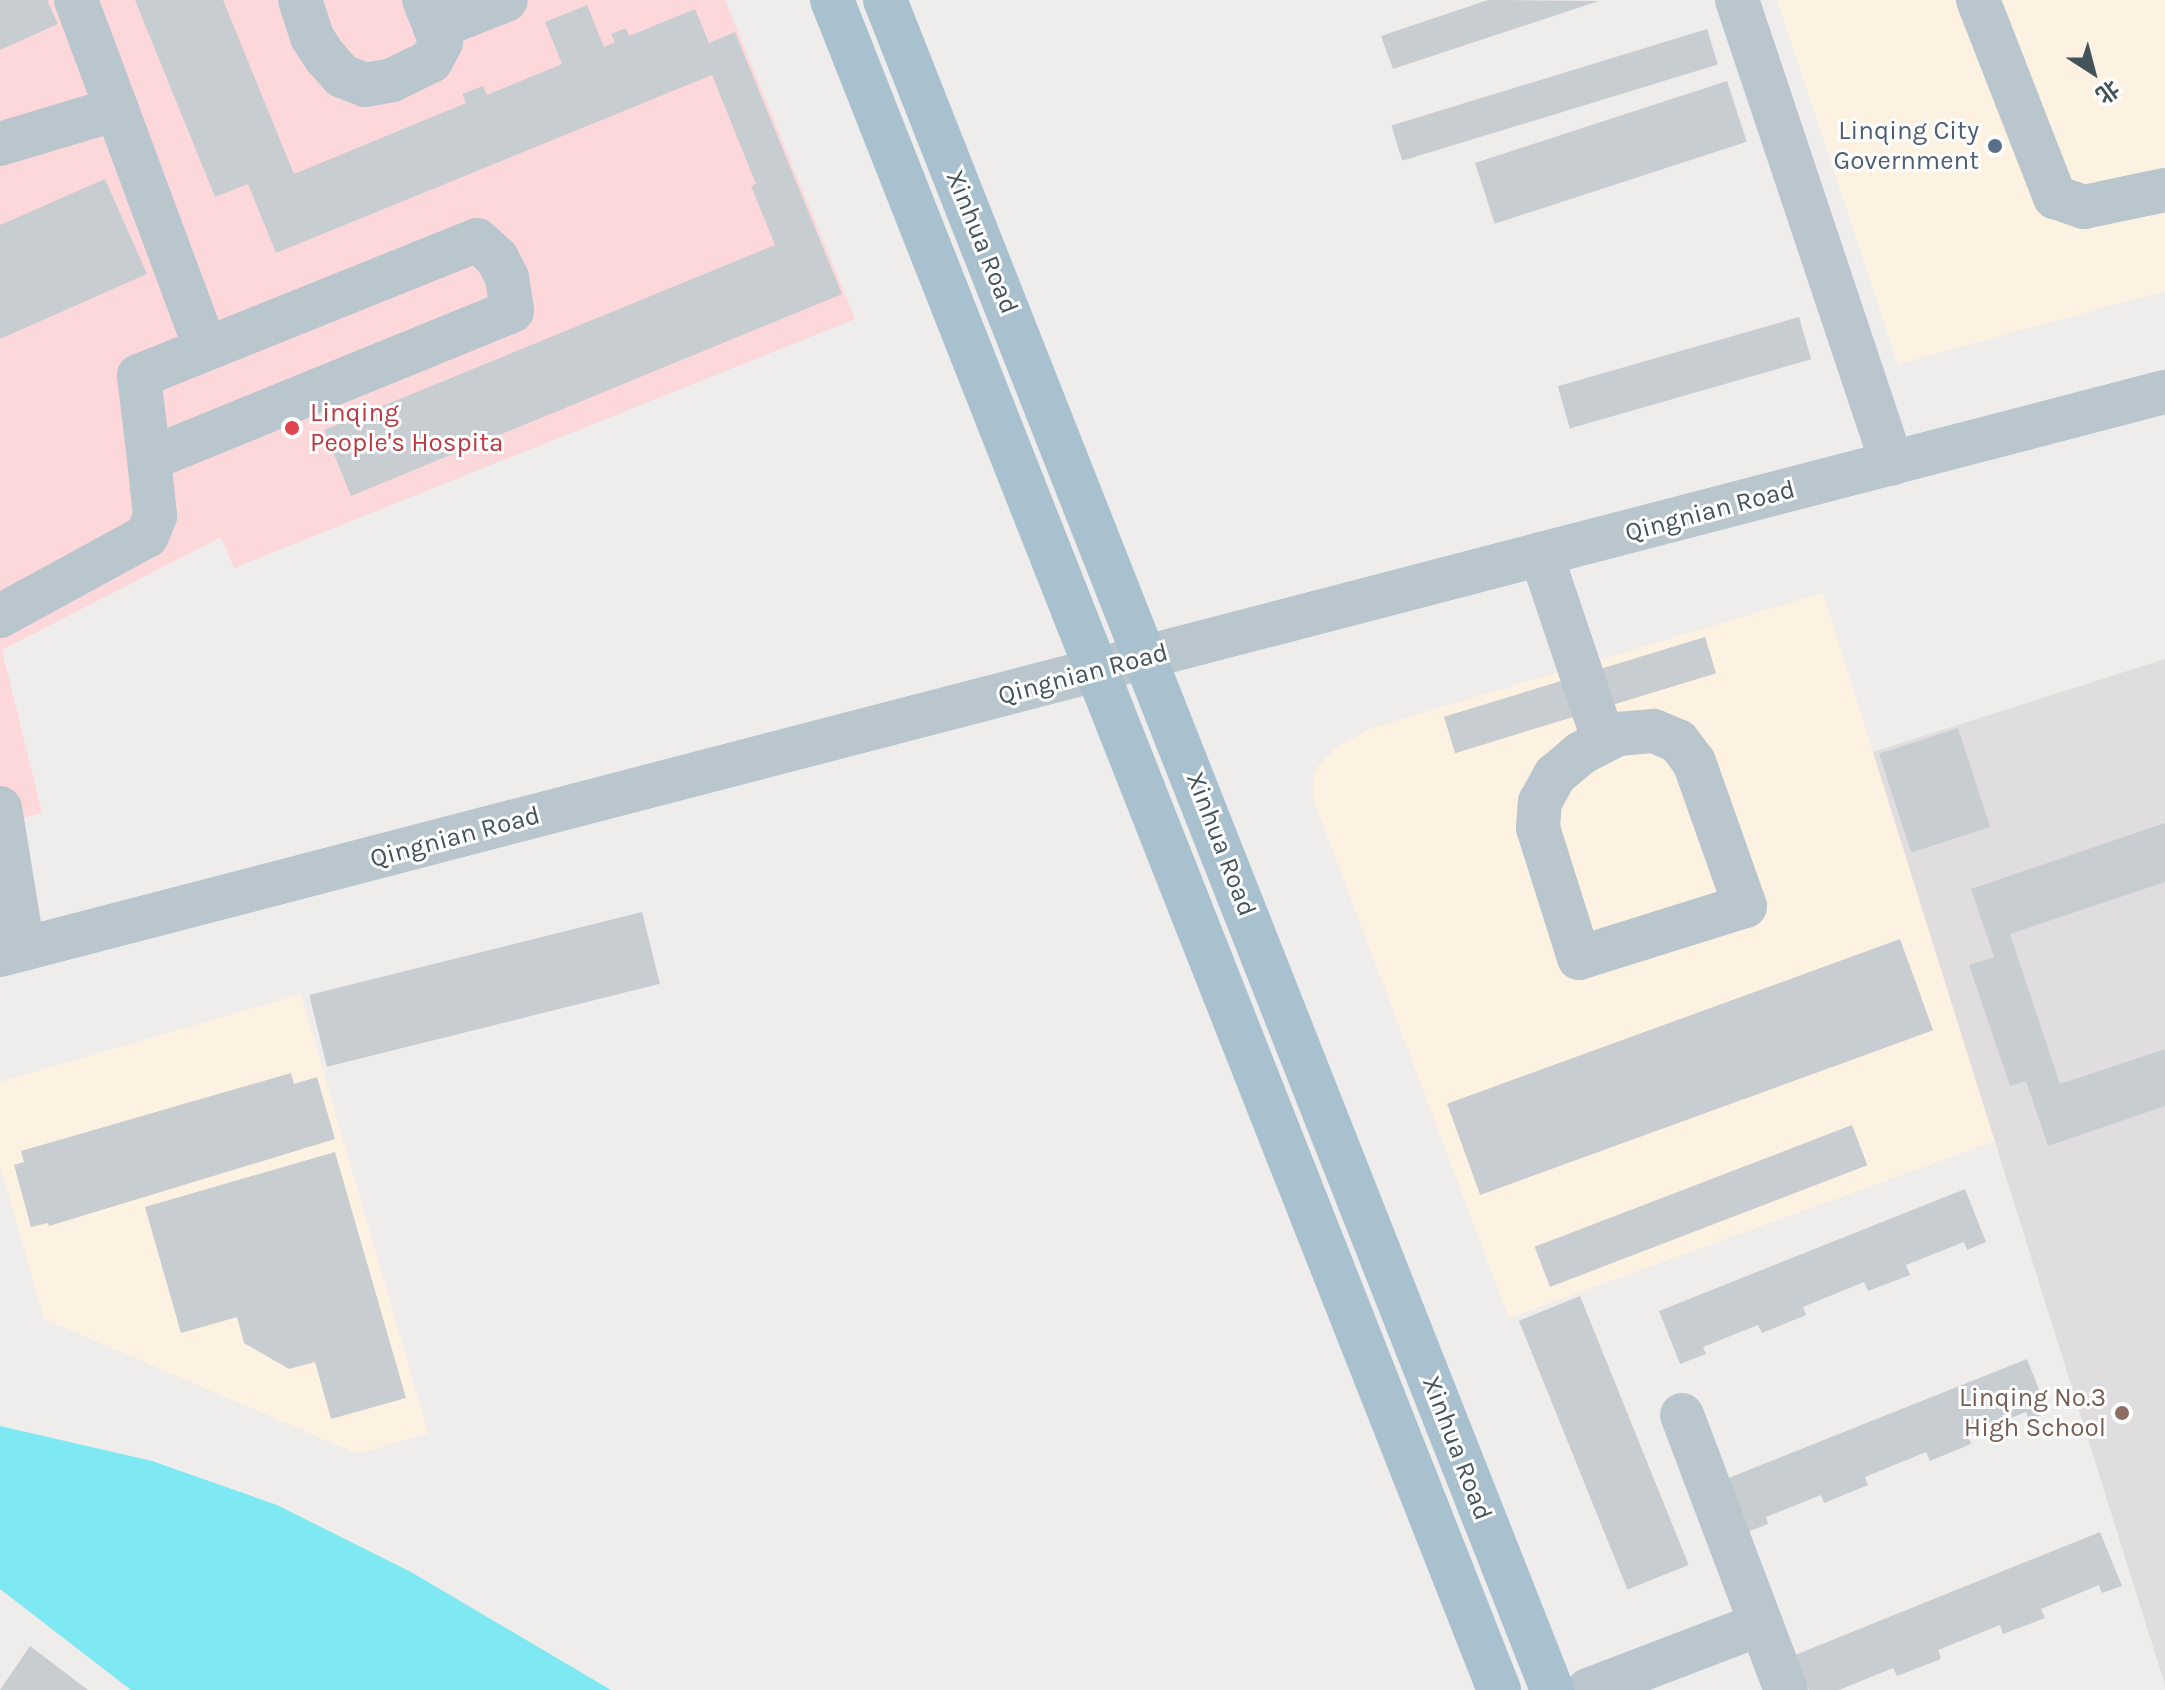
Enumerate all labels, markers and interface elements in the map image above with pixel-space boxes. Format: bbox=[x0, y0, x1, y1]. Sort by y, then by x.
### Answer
north arrow bbox=[2053, 32, 2133, 112]
text: 北 bbox=[2091, 74, 2124, 108]
place label: Linqing City Government bbox=[1833, 115, 1979, 176]
marker: Linqing City Government bbox=[1986, 137, 2004, 155]
street label: Xinhua Road bbox=[939, 166, 1025, 318]
place label: Linqing People's Hospita bbox=[310, 397, 503, 458]
marker: Linqing People's Hospita bbox=[281, 417, 303, 439]
street label: Qingnian Road bbox=[1622, 473, 1798, 549]
street label: Qingnian Road bbox=[995, 636, 1171, 712]
street label: Xinhua Road bbox=[1179, 768, 1263, 920]
street label: Qingnian Road bbox=[367, 799, 543, 875]
street label: Xinhua Road bbox=[1415, 1372, 1499, 1524]
place label: Linqing No.3 High School bbox=[1959, 1382, 2106, 1444]
marker: Linqing No.3 High School bbox=[2113, 1404, 2131, 1422]

